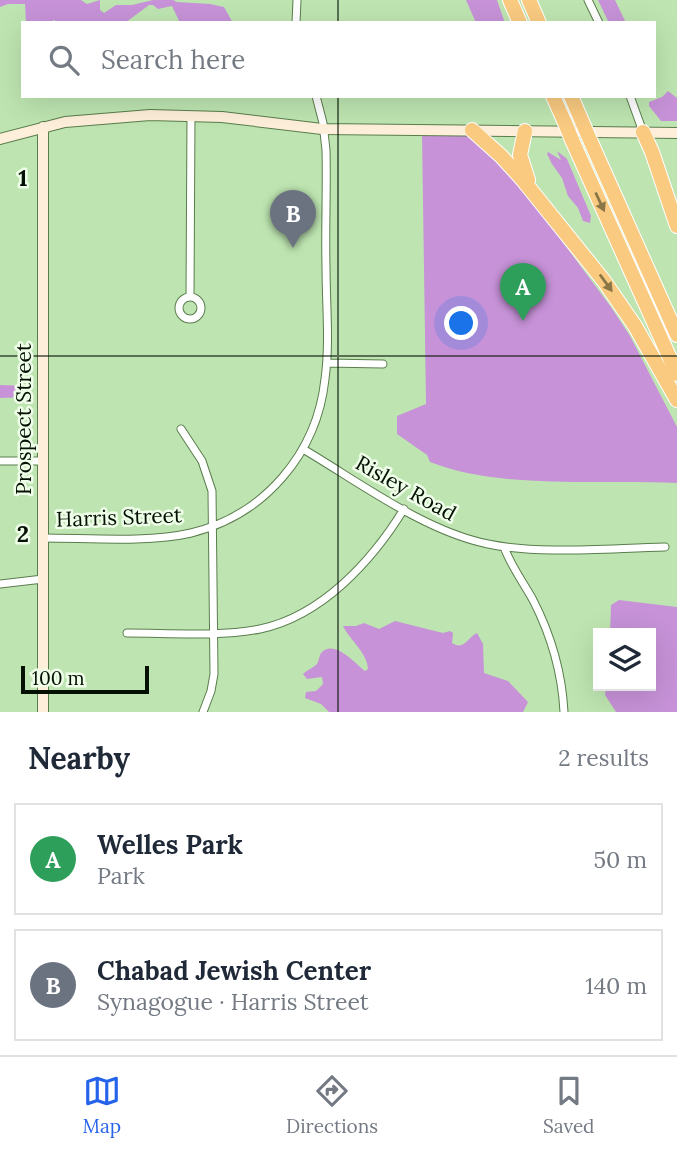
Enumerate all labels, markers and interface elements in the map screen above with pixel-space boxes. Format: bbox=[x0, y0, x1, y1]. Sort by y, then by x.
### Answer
search box bbox=[21, 21, 656, 98]
icon: search bbox=[45, 41, 83, 79]
text: Search here bbox=[101, 43, 245, 76]
text: 1 bbox=[18, 163, 28, 192]
pin: B bbox=[270, 190, 316, 248]
one-way arrow bbox=[594, 192, 606, 212]
pin: A bbox=[500, 263, 546, 321]
one-way arrow bbox=[598, 274, 612, 292]
your location bbox=[444, 306, 478, 340]
street label: Prospect Street bbox=[10, 342, 37, 495]
street label: Risley Road bbox=[351, 449, 461, 527]
street label: Harris Street bbox=[56, 501, 183, 533]
text: 2 bbox=[17, 519, 29, 548]
map controls bbox=[593, 628, 656, 691]
button: layers bbox=[593, 628, 656, 691]
scale bar bbox=[21, 663, 149, 695]
text: 100 m bbox=[32, 666, 85, 690]
text: Nearby bbox=[28, 739, 130, 777]
text: 2 results bbox=[558, 743, 649, 772]
text: Welles Park bbox=[97, 828, 243, 861]
text: A bbox=[45, 845, 61, 874]
text: 50 m bbox=[594, 845, 647, 874]
text: Park bbox=[97, 861, 145, 890]
text: Chabad Jewish Center bbox=[97, 954, 371, 987]
text: B bbox=[45, 971, 61, 1000]
text: 140 m bbox=[585, 971, 647, 1000]
text: Synagogue · Harris Street bbox=[97, 987, 369, 1016]
tab: Map bbox=[83, 1072, 121, 1138]
tab: Directions bbox=[286, 1072, 378, 1138]
tab: Saved bbox=[543, 1072, 594, 1138]

